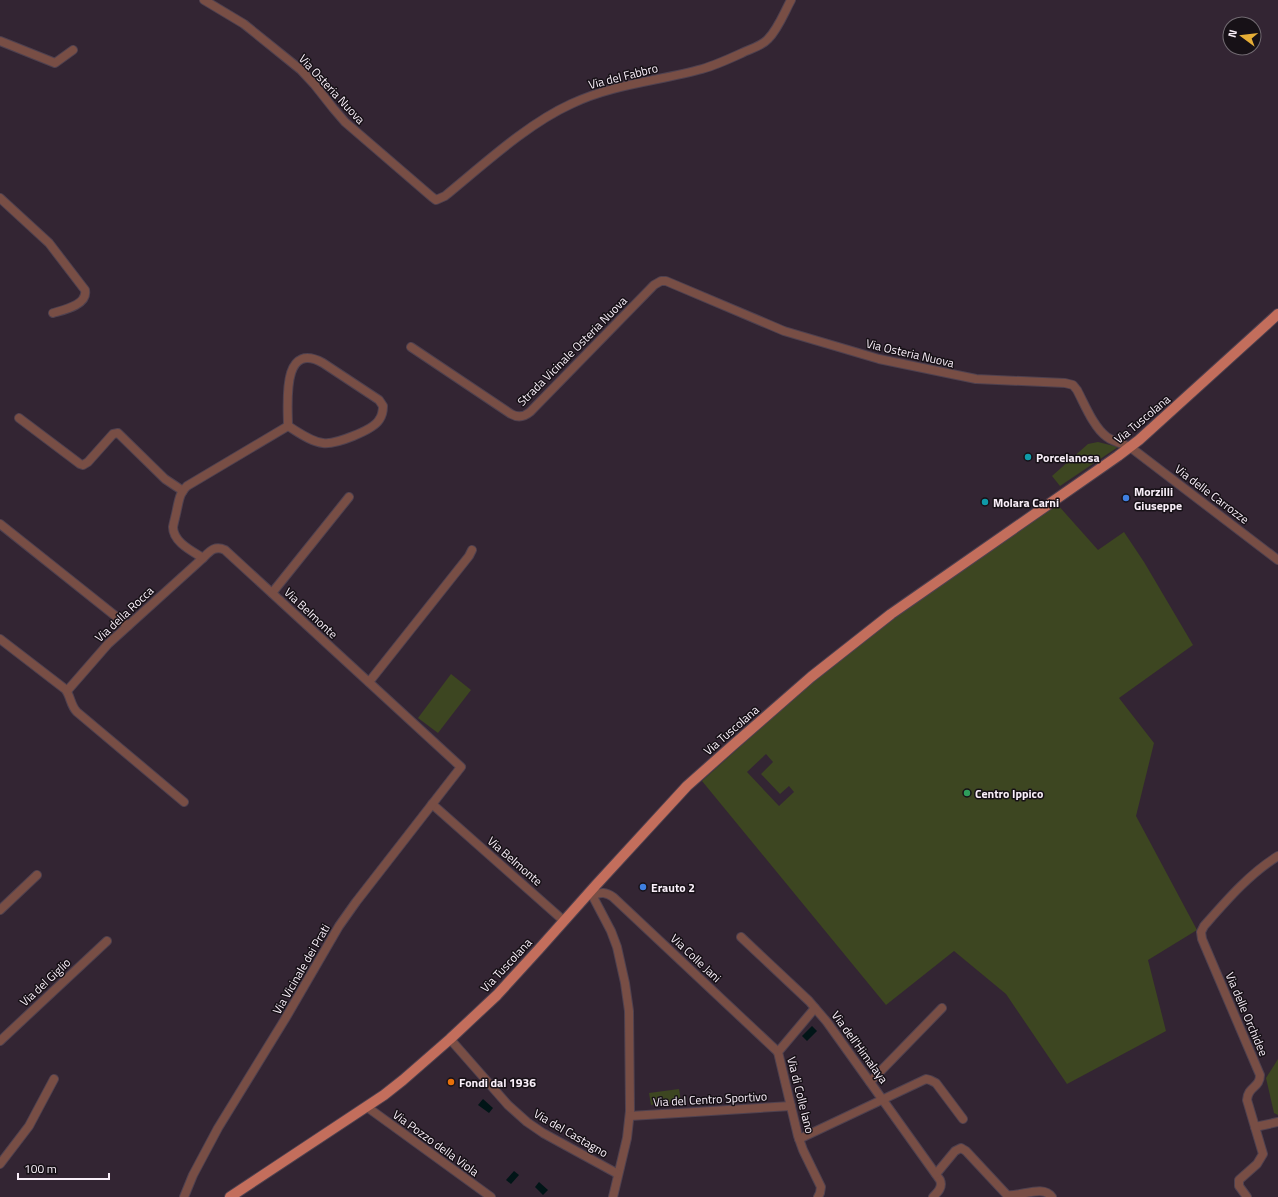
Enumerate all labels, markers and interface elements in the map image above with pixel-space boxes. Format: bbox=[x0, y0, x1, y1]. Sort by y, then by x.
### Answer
north arrow bbox=[1222, 16, 1262, 56]
text: N bbox=[1224, 28, 1241, 39]
street label: Via Osteria Nuova bbox=[294, 50, 370, 128]
street label: Via del Fabbro bbox=[586, 58, 660, 94]
street label: Strada Vicinale Osteria Nuova bbox=[513, 292, 631, 410]
street label: Via Osteria Nuova bbox=[864, 334, 956, 372]
street label: Via Tuscolana bbox=[1110, 390, 1174, 448]
place label: Porcelanosa bbox=[1036, 448, 1100, 467]
marker: Porcelanosa bbox=[1023, 452, 1033, 462]
street label: Via delle Carrozze bbox=[1171, 460, 1253, 528]
place label: Morzilli Giuseppe bbox=[1134, 482, 1182, 515]
place label: Molara Carni bbox=[993, 493, 1059, 512]
marker: Morzilli Giuseppe bbox=[1121, 493, 1131, 503]
marker: Molara Carni bbox=[980, 497, 990, 507]
street label: Via della Rocca bbox=[90, 582, 158, 646]
street label: Via Belmonte bbox=[280, 583, 342, 643]
street label: Via Tuscolana bbox=[699, 700, 763, 760]
place label: Centro Ippico bbox=[975, 784, 1043, 803]
marker: Centro Ippico bbox=[962, 788, 972, 798]
street label: Via Belmonte bbox=[483, 832, 547, 890]
place label: Erauto 2 bbox=[651, 878, 695, 897]
marker: Erauto 2 bbox=[638, 882, 648, 892]
street label: Via Vicinale dei Prati bbox=[267, 920, 335, 1018]
street label: Via Colle Jani bbox=[666, 929, 726, 987]
street label: Via Tuscolana bbox=[476, 934, 536, 996]
street label: Via del Giglio bbox=[15, 953, 75, 1011]
street label: Via delle Orchidee bbox=[1221, 969, 1273, 1059]
street label: Via dell'Himalaya bbox=[827, 1007, 893, 1087]
street label: Via di Colle Iano bbox=[782, 1055, 820, 1135]
place label: Fondi dal 1936 bbox=[459, 1073, 536, 1092]
marker: Fondi dal 1936 bbox=[446, 1077, 456, 1087]
street label: Via del Centro Sportivo bbox=[652, 1087, 768, 1111]
street label: Via del Castagno bbox=[530, 1104, 612, 1162]
street label: Via Pozzo della Viola bbox=[389, 1105, 483, 1181]
scale bar bbox=[18, 1155, 109, 1181]
text: 100 m bbox=[24, 1159, 57, 1178]

